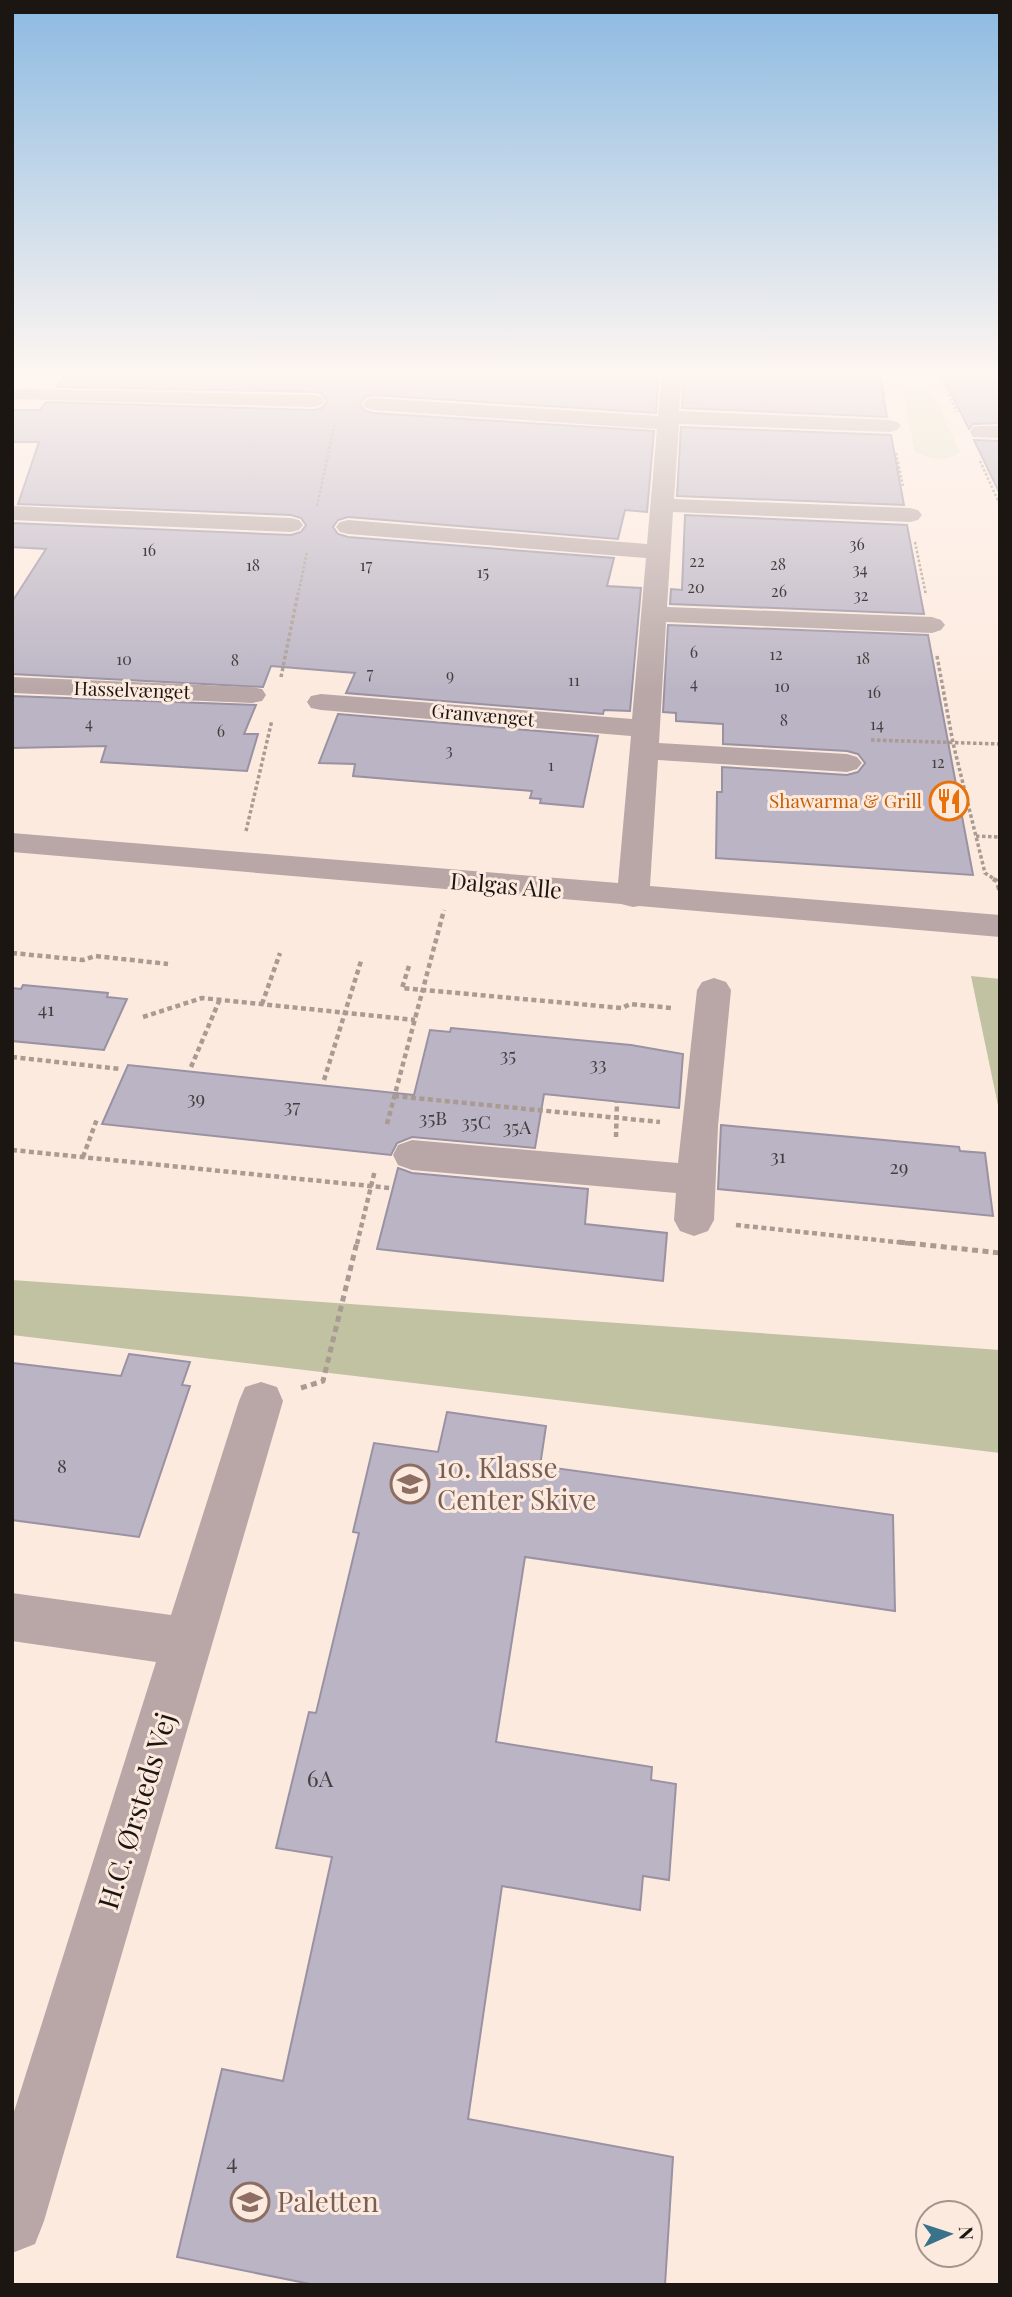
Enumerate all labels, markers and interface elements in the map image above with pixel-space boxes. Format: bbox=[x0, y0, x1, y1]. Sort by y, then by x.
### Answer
house number: 36 bbox=[849, 533, 865, 554]
house number: 16 bbox=[142, 539, 156, 560]
house number: 22 bbox=[689, 550, 705, 571]
house number: 28 bbox=[770, 553, 786, 574]
house number: 18 bbox=[246, 554, 260, 575]
house number: 17 bbox=[360, 554, 373, 575]
house number: 34 bbox=[852, 558, 868, 579]
house number: 15 bbox=[477, 561, 489, 582]
house number: 20 bbox=[687, 576, 705, 597]
house number: 26 bbox=[771, 580, 787, 601]
house number: 32 bbox=[854, 584, 868, 605]
house number: 6 bbox=[690, 641, 698, 662]
house number: 12 bbox=[769, 643, 783, 664]
house number: 18 bbox=[856, 647, 870, 668]
house number: 10 bbox=[116, 648, 132, 669]
house number: 8 bbox=[231, 649, 239, 670]
house number: 7 bbox=[367, 662, 374, 683]
house number: 9 bbox=[446, 664, 454, 685]
house number: 11 bbox=[568, 669, 580, 690]
house number: 4 bbox=[690, 672, 698, 693]
street label: Hasselvænget bbox=[73, 674, 191, 704]
house number: 10 bbox=[774, 675, 790, 696]
house number: 16 bbox=[867, 681, 881, 702]
street label: Granvænget bbox=[431, 697, 536, 731]
house number: 8 bbox=[780, 709, 788, 730]
house number: 4 bbox=[85, 712, 93, 733]
house number: 14 bbox=[870, 713, 884, 734]
house number: 6 bbox=[217, 720, 225, 741]
house number: 3 bbox=[445, 739, 453, 760]
house number: 12 bbox=[931, 751, 945, 772]
house number: 1 bbox=[548, 754, 554, 775]
restaurant icon: Shawarma & Grill bbox=[928, 780, 970, 822]
place label: Shawarma & Grill bbox=[769, 787, 923, 813]
street label: Dalgas Alle bbox=[449, 864, 563, 905]
house number: 41 bbox=[38, 995, 54, 1021]
house number: 35 bbox=[500, 1041, 516, 1067]
house number: 33 bbox=[589, 1050, 607, 1076]
house number: 39 bbox=[187, 1084, 205, 1110]
house number: 37 bbox=[284, 1092, 300, 1118]
house number: 35B bbox=[419, 1104, 447, 1130]
house number: 35C bbox=[461, 1108, 491, 1134]
house number: 35A bbox=[503, 1113, 532, 1139]
house number: 31 bbox=[770, 1142, 786, 1168]
house number: 29 bbox=[890, 1153, 908, 1179]
place label: 10. Klasse Center Skive bbox=[437, 1448, 596, 1517]
house number: 8 bbox=[57, 1452, 67, 1478]
school or university icon: 10. Klasse Center Skive bbox=[389, 1463, 431, 1505]
street label: H.C. Ørsteds Vej bbox=[88, 1708, 183, 1913]
house number: 6A bbox=[307, 1762, 334, 1793]
house number: 4 bbox=[226, 2145, 238, 2176]
school or university icon: Paletten bbox=[229, 2181, 271, 2223]
place label: Paletten bbox=[277, 2182, 379, 2219]
north arrow bbox=[914, 2199, 984, 2269]
text: N bbox=[954, 2226, 980, 2241]

